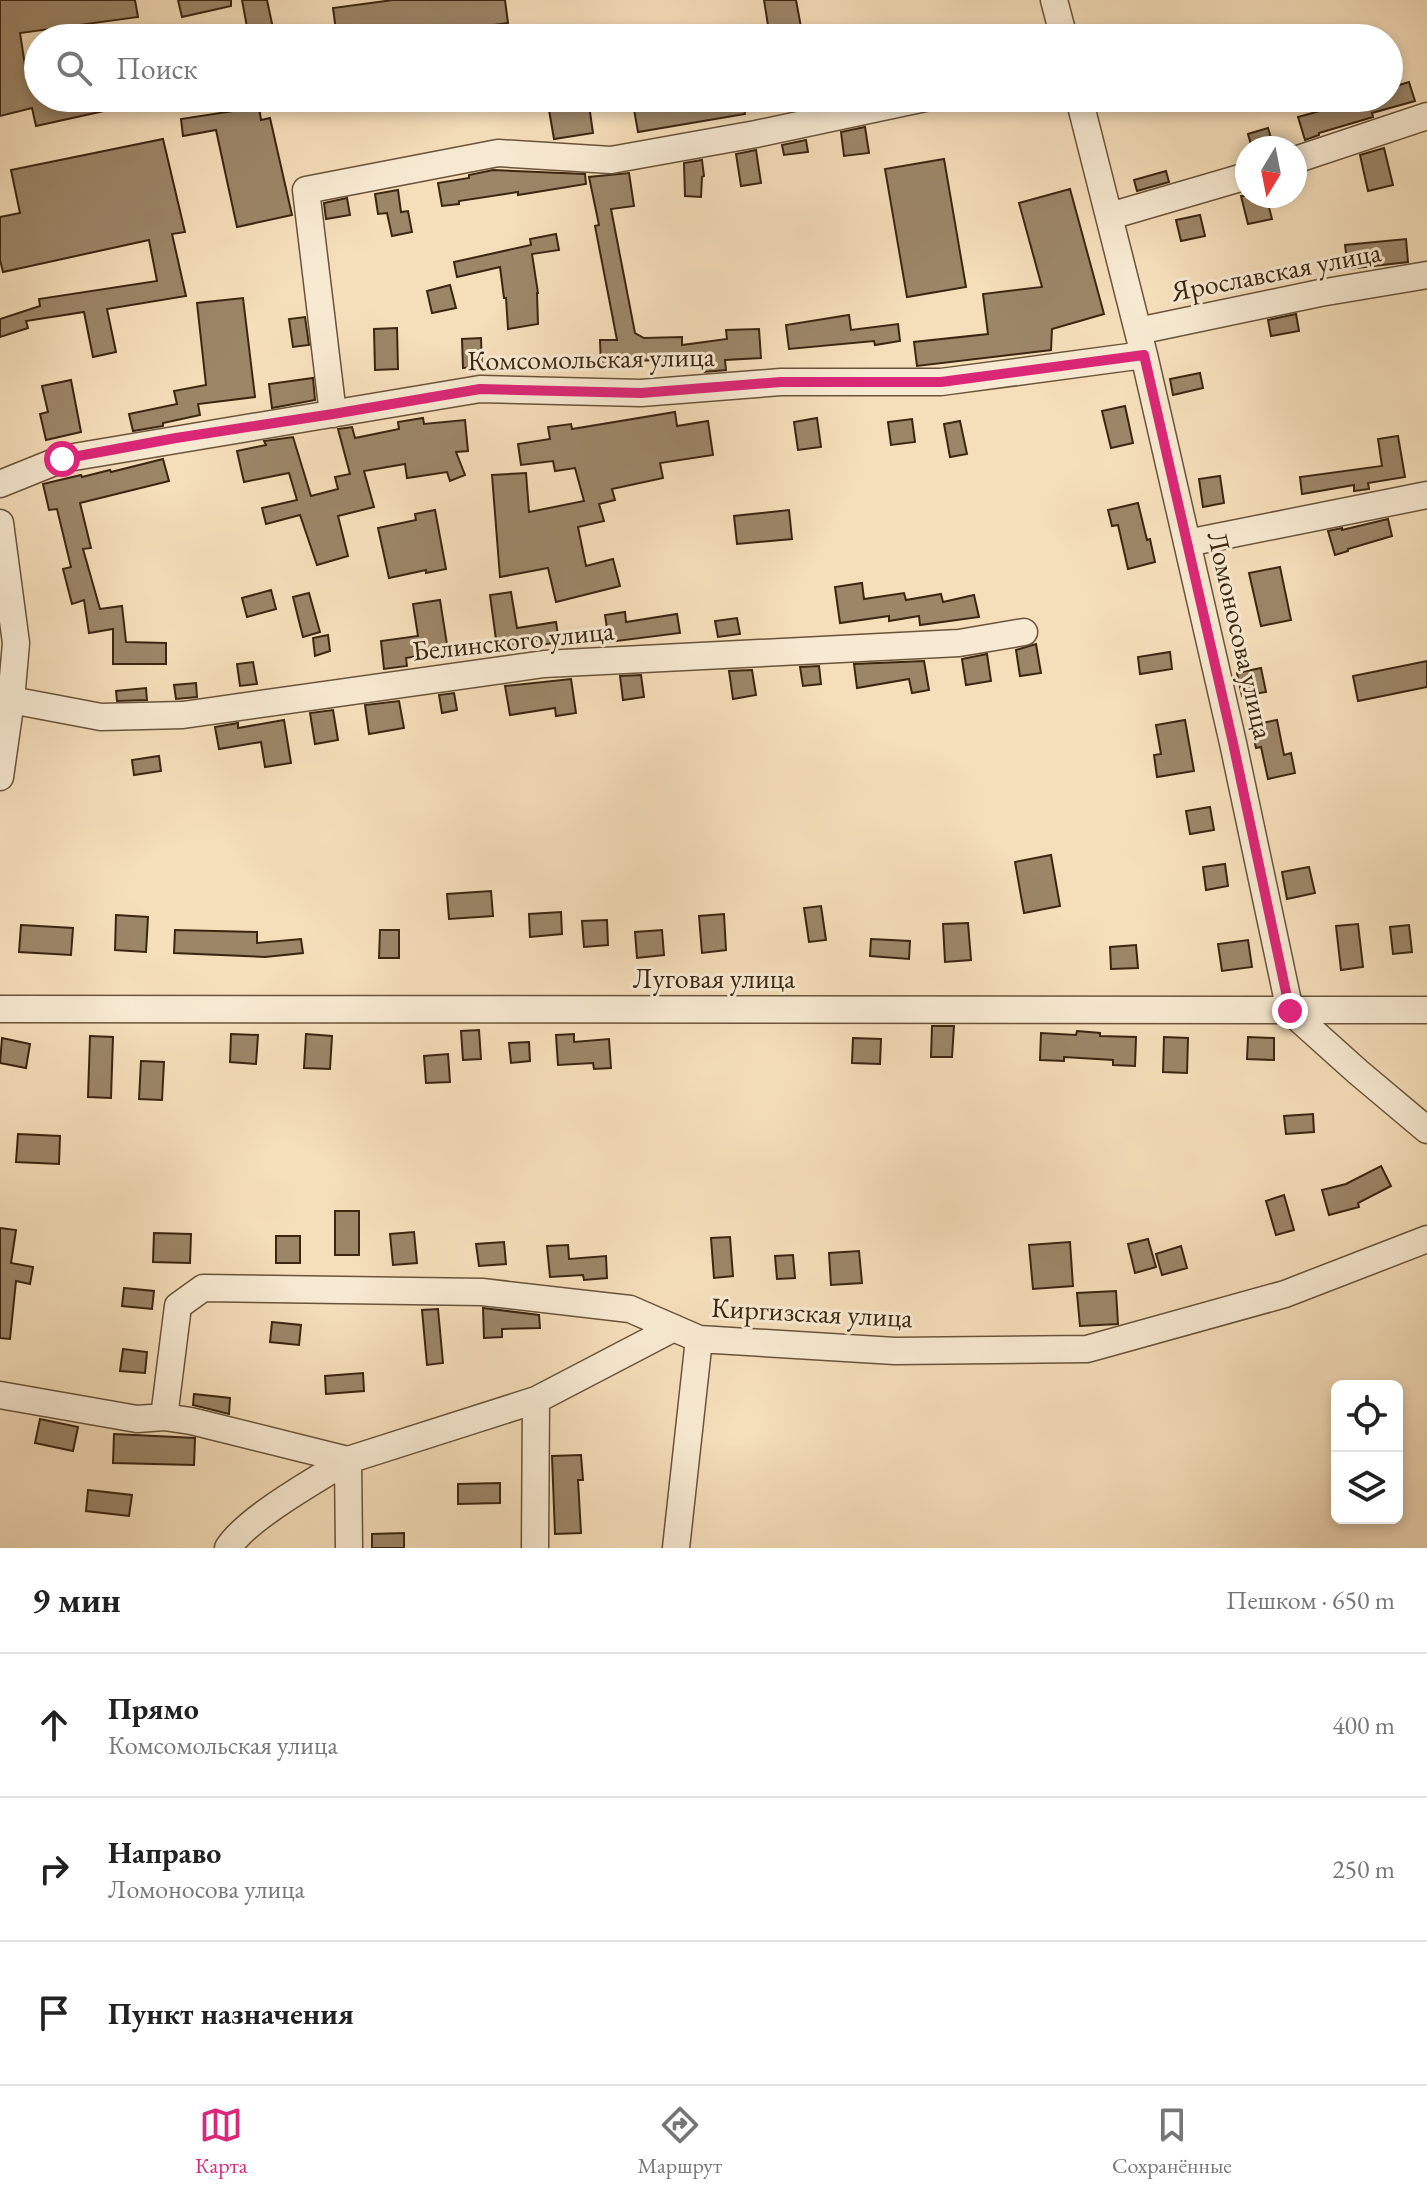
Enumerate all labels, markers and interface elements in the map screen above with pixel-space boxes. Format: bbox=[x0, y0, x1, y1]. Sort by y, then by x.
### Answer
search box bbox=[24, 24, 1403, 112]
icon: search bbox=[52, 46, 96, 90]
text: Поиск bbox=[116, 49, 198, 88]
north arrow bbox=[1235, 136, 1307, 208]
street label: Ярославская улица bbox=[1167, 233, 1385, 309]
street label: Комсомольская улица bbox=[467, 338, 716, 378]
route start bbox=[44, 441, 80, 477]
street label: Ломоносова улица bbox=[1200, 528, 1283, 743]
street label: Белинского улица bbox=[410, 611, 616, 668]
street label: Луговая улица bbox=[633, 960, 796, 996]
route end bbox=[1272, 993, 1308, 1029]
street label: Киргизская улица bbox=[710, 1289, 915, 1335]
map controls bbox=[1331, 1380, 1403, 1524]
button: locate bbox=[1331, 1380, 1403, 1452]
button: layers bbox=[1331, 1452, 1403, 1524]
text: 9 мин bbox=[32, 1578, 121, 1622]
text: Пешком · 650 m bbox=[1226, 1583, 1395, 1617]
text: Прямо bbox=[108, 1689, 199, 1728]
icon: ahead bbox=[32, 1703, 76, 1747]
text: 400 m bbox=[1332, 1708, 1395, 1742]
text: Комсомольская улица bbox=[108, 1728, 338, 1762]
text: Направо bbox=[108, 1833, 221, 1872]
icon: right bbox=[32, 1847, 76, 1891]
text: 250 m bbox=[1332, 1852, 1395, 1886]
text: Ломоносова улица bbox=[108, 1872, 305, 1906]
icon: arrive bbox=[32, 1991, 76, 2035]
text: Пункт назначения bbox=[108, 1994, 354, 2033]
tab: Карта bbox=[195, 2103, 248, 2180]
tab: Маршрут bbox=[638, 2103, 722, 2180]
tab: Сохранённые bbox=[1112, 2103, 1232, 2180]

